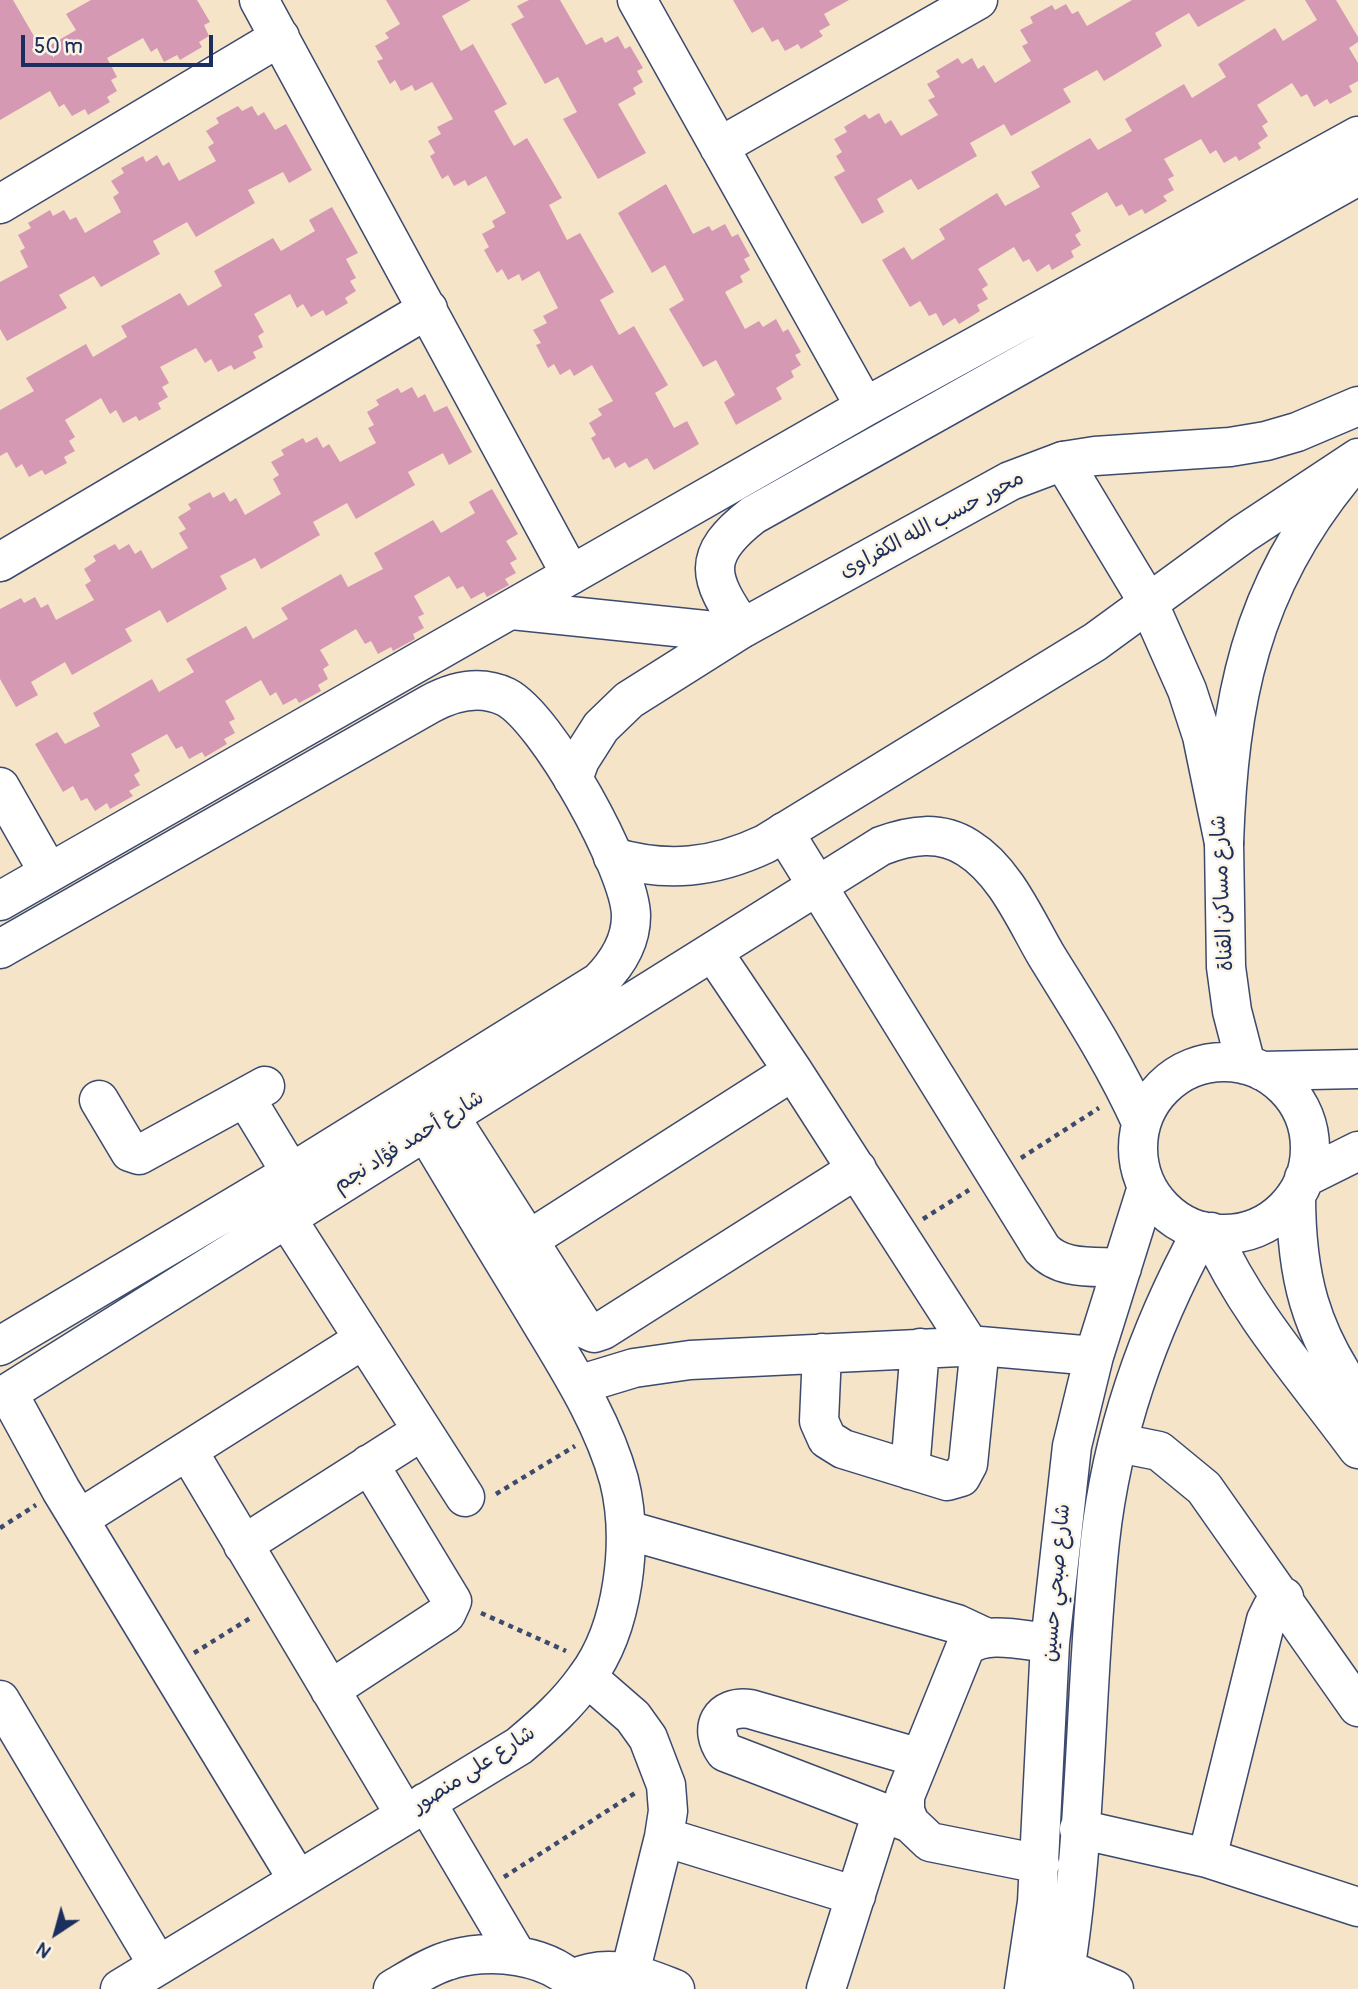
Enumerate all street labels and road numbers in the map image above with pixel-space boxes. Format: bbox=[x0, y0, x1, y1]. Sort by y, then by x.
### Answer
street label: محور حسب الله الكفراوى bbox=[835, 466, 1029, 584]
street label: شارع مساكن القناة bbox=[1206, 814, 1240, 972]
street label: شارع أحمد فؤاد نجم bbox=[329, 1086, 489, 1198]
street label: شارع صبحي حسين bbox=[1038, 1503, 1076, 1663]
street label: شارع على منصور bbox=[408, 1721, 540, 1819]

